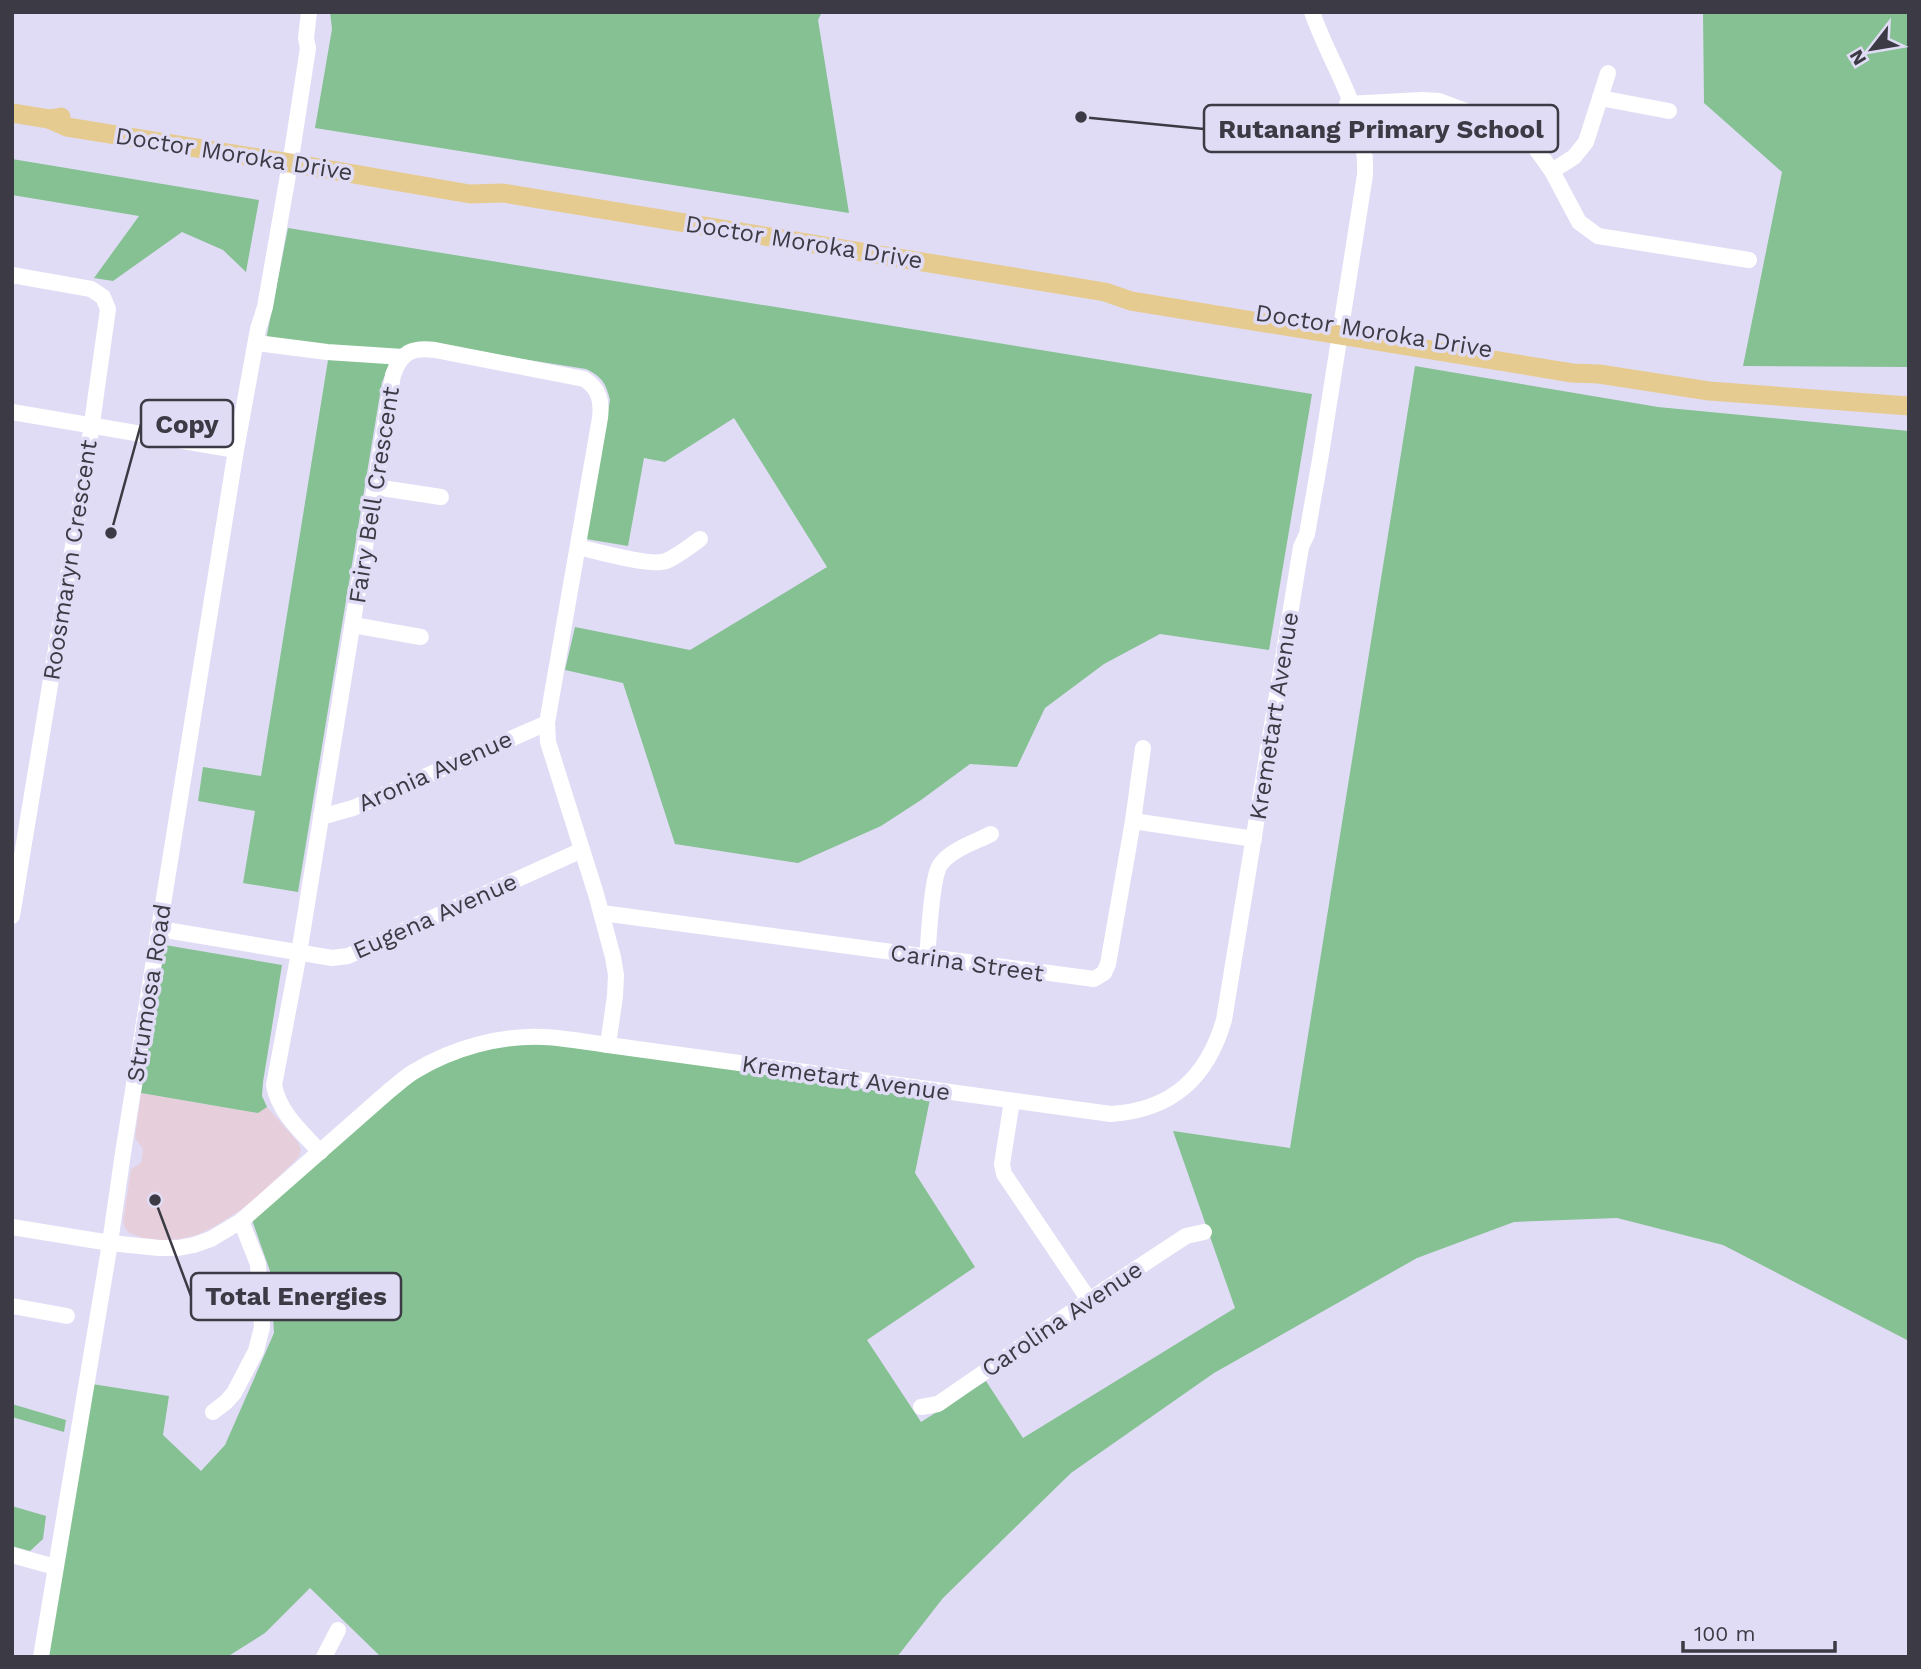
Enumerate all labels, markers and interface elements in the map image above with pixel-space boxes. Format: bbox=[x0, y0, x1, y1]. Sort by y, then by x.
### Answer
north arrow bbox=[1837, 14, 1907, 84]
text: N bbox=[1844, 46, 1871, 69]
callout: Rutanang Primary School bbox=[1204, 105, 1558, 152]
text: Rutanang Primary School bbox=[1218, 114, 1544, 144]
street label: Doctor Moroka Drive bbox=[113, 121, 355, 187]
street label: Doctor Moroka Drive bbox=[683, 209, 925, 275]
street label: Doctor Moroka Drive bbox=[1253, 298, 1495, 364]
street label: Fairy Bell Crescent bbox=[343, 385, 405, 605]
callout: Copy bbox=[141, 400, 233, 447]
text: Copy bbox=[155, 409, 219, 439]
street label: Roosmaryn Crescent bbox=[37, 438, 103, 682]
street label: Kremetart Avenue bbox=[1244, 610, 1304, 822]
street label: Aronia Avenue bbox=[353, 724, 517, 818]
street label: Eugena Avenue bbox=[349, 867, 521, 965]
street label: Strumosa Road bbox=[121, 902, 177, 1084]
street label: Carina Street bbox=[889, 938, 1045, 988]
street label: Kremetart Avenue bbox=[740, 1050, 952, 1106]
street label: Carolina Avenue bbox=[976, 1255, 1148, 1383]
callout: Total Energies bbox=[191, 1273, 401, 1320]
text: Total Energies bbox=[205, 1281, 387, 1311]
scale bar bbox=[1683, 1610, 1835, 1654]
text: 100 m bbox=[1694, 1621, 1756, 1646]

